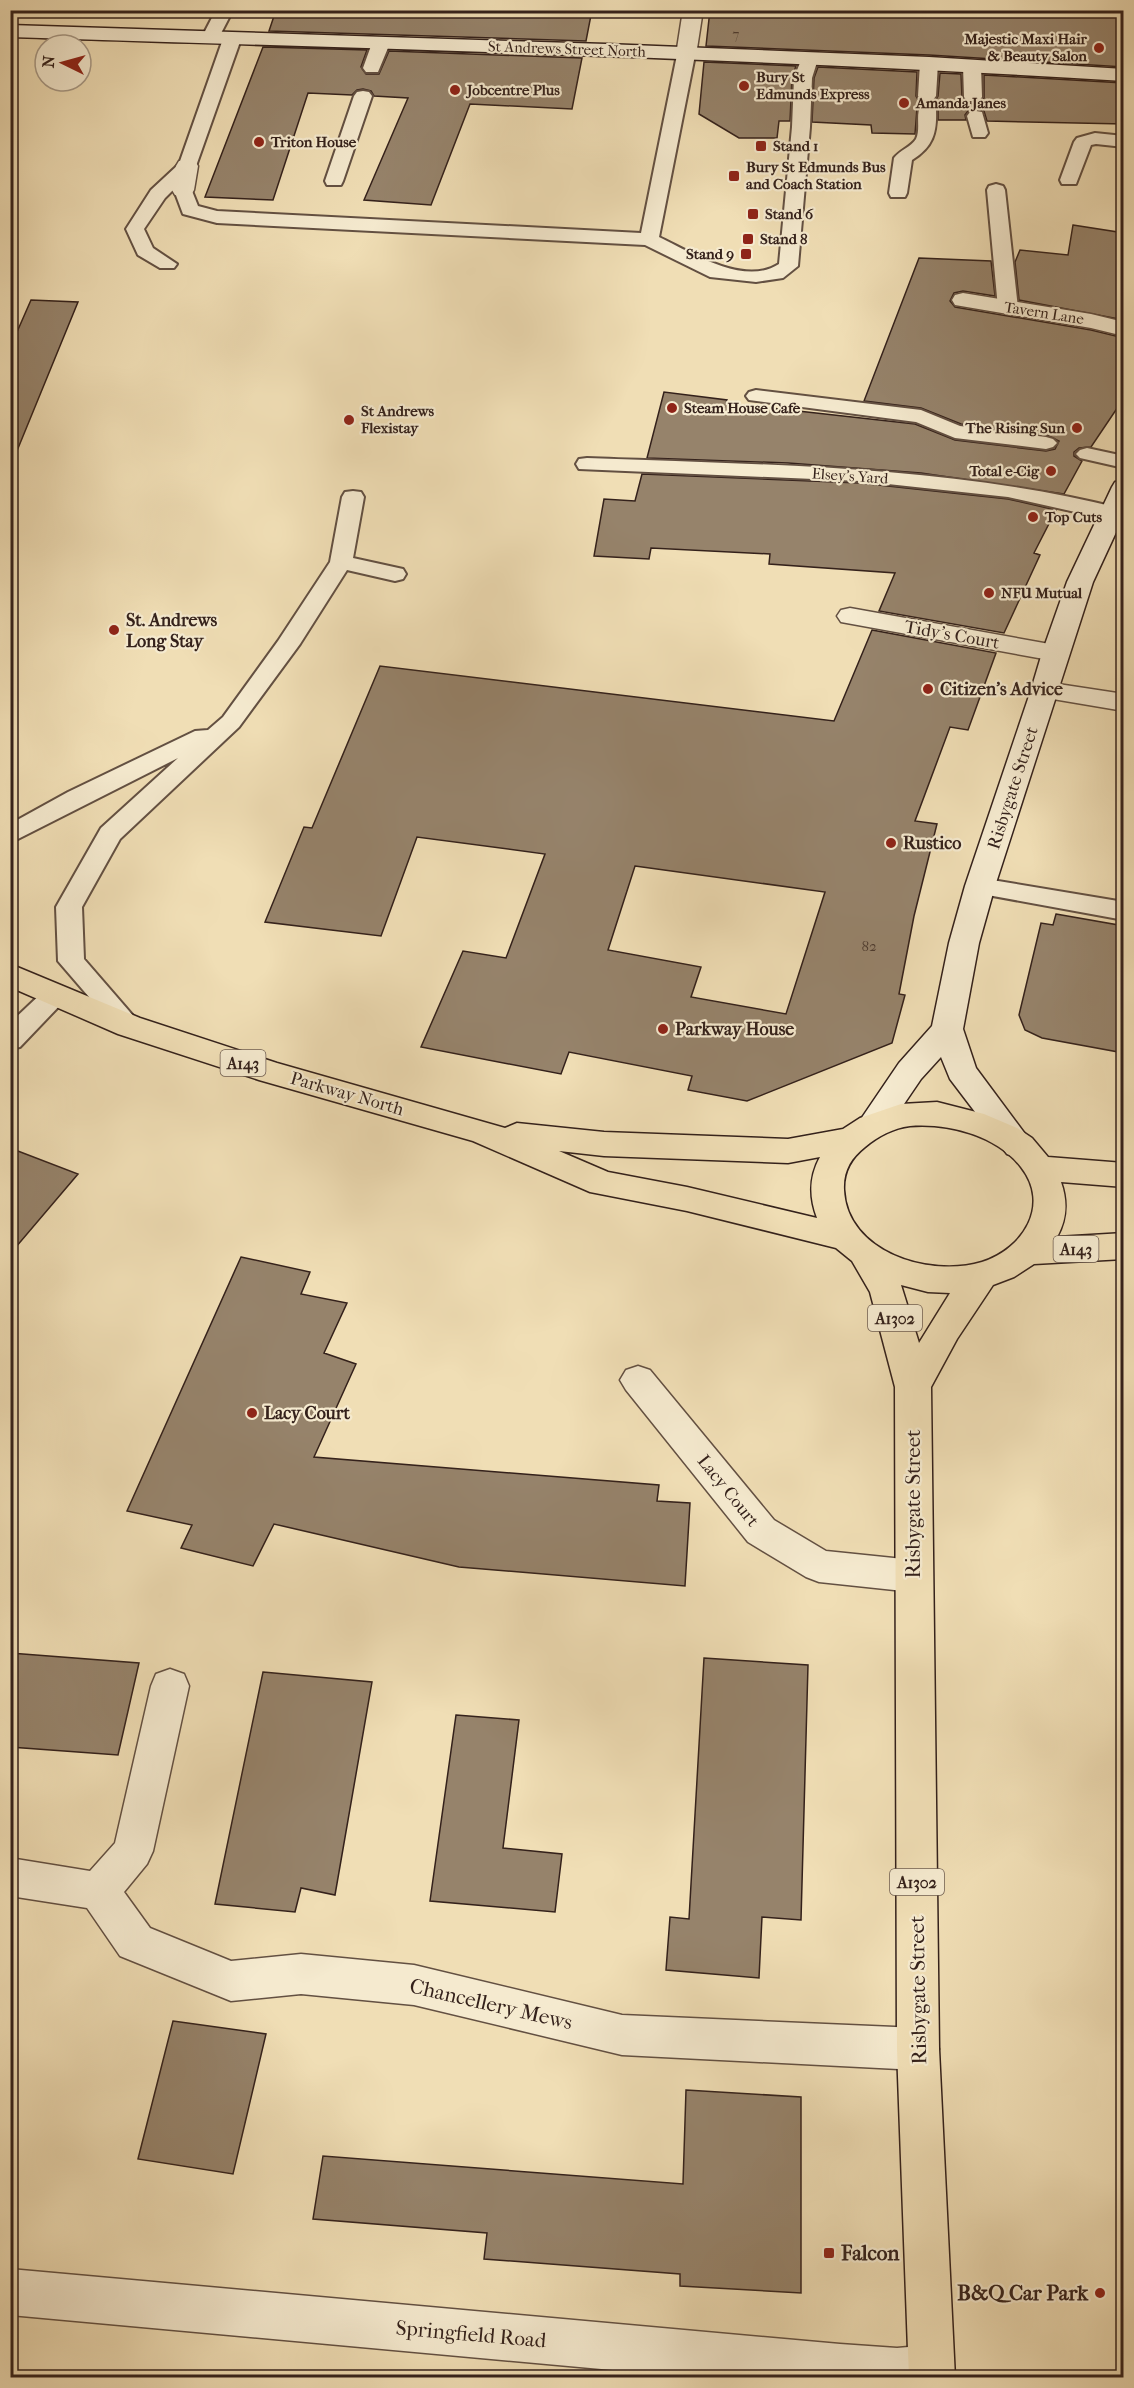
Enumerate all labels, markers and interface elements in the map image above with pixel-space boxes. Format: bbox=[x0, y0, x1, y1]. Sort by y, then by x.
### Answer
house number: 7 bbox=[733, 26, 740, 43]
place label: Majestic Maxi Hair & Beauty Salon bbox=[963, 30, 1088, 65]
north arrow bbox=[33, 33, 93, 93]
street label: St Andrews Street North bbox=[488, 37, 647, 61]
marker: Majestic Maxi Hair & Beauty Salon bbox=[1092, 41, 1106, 55]
text: N bbox=[39, 54, 59, 69]
place label: Bury St Edmunds Express bbox=[756, 68, 870, 103]
marker: Bury St Edmunds Express bbox=[737, 79, 751, 93]
place label: Jobcentre Plus bbox=[465, 81, 560, 99]
marker: Jobcentre Plus bbox=[448, 83, 462, 97]
place label: Amanda Janes bbox=[915, 94, 1006, 112]
marker: Amanda Janes bbox=[897, 96, 911, 110]
place label: Triton House bbox=[270, 133, 357, 151]
marker: Triton House bbox=[252, 135, 266, 149]
place label: Stand 1 bbox=[773, 137, 818, 155]
marker: Stand 1 bbox=[754, 139, 768, 153]
place label: Bury St Edmunds Bus and Coach Station bbox=[746, 158, 886, 193]
marker: Bury St Edmunds Bus and Coach Station bbox=[727, 169, 741, 183]
place label: Stand 6 bbox=[765, 205, 814, 223]
marker: Stand 6 bbox=[746, 207, 760, 221]
place label: Stand 8 bbox=[760, 230, 808, 248]
marker: Stand 8 bbox=[741, 232, 755, 246]
place label: Stand 9 bbox=[686, 245, 734, 263]
marker: Stand 9 bbox=[739, 247, 753, 261]
street label: Tavern Lane bbox=[1003, 298, 1086, 328]
place label: Steam House Cafe bbox=[684, 399, 801, 417]
marker: Steam House Cafe bbox=[665, 401, 679, 415]
place label: St Andrews Flexistay bbox=[360, 402, 435, 437]
marker: St Andrews Flexistay bbox=[342, 413, 356, 427]
place label: The Rising Sun bbox=[965, 419, 1065, 437]
marker: The Rising Sun bbox=[1070, 421, 1084, 435]
place label: Total e-Cig bbox=[968, 462, 1040, 480]
street label: Elsey's Yard bbox=[811, 464, 890, 488]
marker: Total e-Cig bbox=[1044, 464, 1058, 478]
place label: Top Cuts bbox=[1044, 508, 1103, 526]
marker: Top Cuts bbox=[1026, 510, 1040, 524]
place label: NFU Mutual bbox=[1001, 584, 1083, 602]
marker: NFU Mutual bbox=[982, 586, 996, 600]
place label: St. Andrews Long Stay bbox=[126, 610, 218, 652]
street label: Tidy's Court bbox=[903, 616, 1002, 654]
marker: St. Andrews Long Stay bbox=[107, 623, 121, 637]
place label: Citizen's Advice bbox=[940, 679, 1063, 700]
marker: Citizen's Advice bbox=[921, 682, 935, 696]
street label: Risbygate Street bbox=[983, 723, 1043, 852]
place label: Rustico bbox=[903, 833, 961, 854]
marker: Rustico bbox=[884, 836, 898, 850]
house number: 82 bbox=[861, 937, 877, 955]
place label: Parkway House bbox=[675, 1019, 794, 1040]
marker: Parkway House bbox=[656, 1022, 670, 1036]
road number: A143 bbox=[220, 1050, 266, 1076]
street label: Parkway North bbox=[288, 1068, 406, 1120]
road number: A143 bbox=[1054, 1236, 1098, 1262]
road number: A1302 bbox=[868, 1305, 922, 1331]
place label: Lacy Court bbox=[264, 1403, 351, 1424]
marker: Lacy Court bbox=[245, 1406, 259, 1420]
street label: Risbygate Street bbox=[901, 1429, 925, 1579]
street label: Lacy Court bbox=[693, 1451, 764, 1531]
road number: A1302 bbox=[890, 1869, 944, 1895]
street label: Risbygate Street bbox=[905, 1915, 931, 2065]
street label: Chancellery Mews bbox=[407, 1974, 575, 2034]
place label: Falcon bbox=[840, 2241, 900, 2265]
marker: Falcon bbox=[822, 2246, 836, 2260]
place label: B&Q Car Park bbox=[957, 2281, 1089, 2305]
marker: B&Q Car Park bbox=[1093, 2286, 1107, 2300]
street label: Springfield Road bbox=[395, 2315, 548, 2353]

